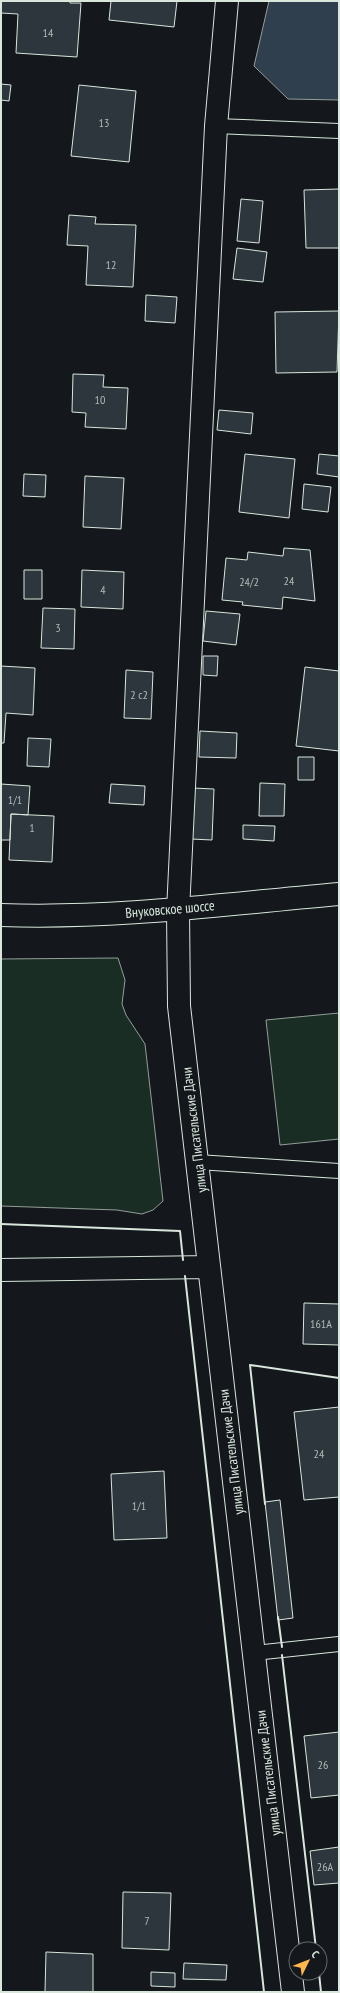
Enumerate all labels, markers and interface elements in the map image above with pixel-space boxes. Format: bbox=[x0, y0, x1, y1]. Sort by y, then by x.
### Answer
house number: 14 bbox=[43, 25, 54, 40]
house number: 13 bbox=[99, 115, 109, 130]
house number: 12 bbox=[106, 257, 116, 272]
house number: 10 bbox=[95, 392, 105, 407]
house number: 24 bbox=[284, 573, 295, 588]
house number: 24/2 bbox=[239, 574, 259, 589]
house number: 4 bbox=[100, 582, 106, 597]
house number: 3 bbox=[55, 620, 61, 635]
house number: 2 с2 bbox=[130, 687, 148, 702]
house number: 1/1 bbox=[8, 792, 22, 807]
house number: 1 bbox=[29, 820, 35, 835]
street label: Внуковское шоссе bbox=[125, 896, 216, 922]
street label: улица Писательские Дачи bbox=[177, 1066, 211, 1194]
house number: 161А bbox=[310, 1316, 332, 1331]
street label: улица Писательские Дачи bbox=[214, 1388, 248, 1516]
house number: 24 bbox=[314, 1446, 325, 1461]
house number: 1/1 bbox=[132, 1498, 146, 1513]
street label: улица Писательские Дачи bbox=[251, 1709, 285, 1837]
house number: 26 bbox=[318, 1757, 328, 1772]
house number: 26А bbox=[317, 1859, 334, 1874]
house number: 7 bbox=[144, 1913, 150, 1928]
north arrow bbox=[288, 1941, 328, 1981]
text: С bbox=[308, 1948, 322, 1961]

